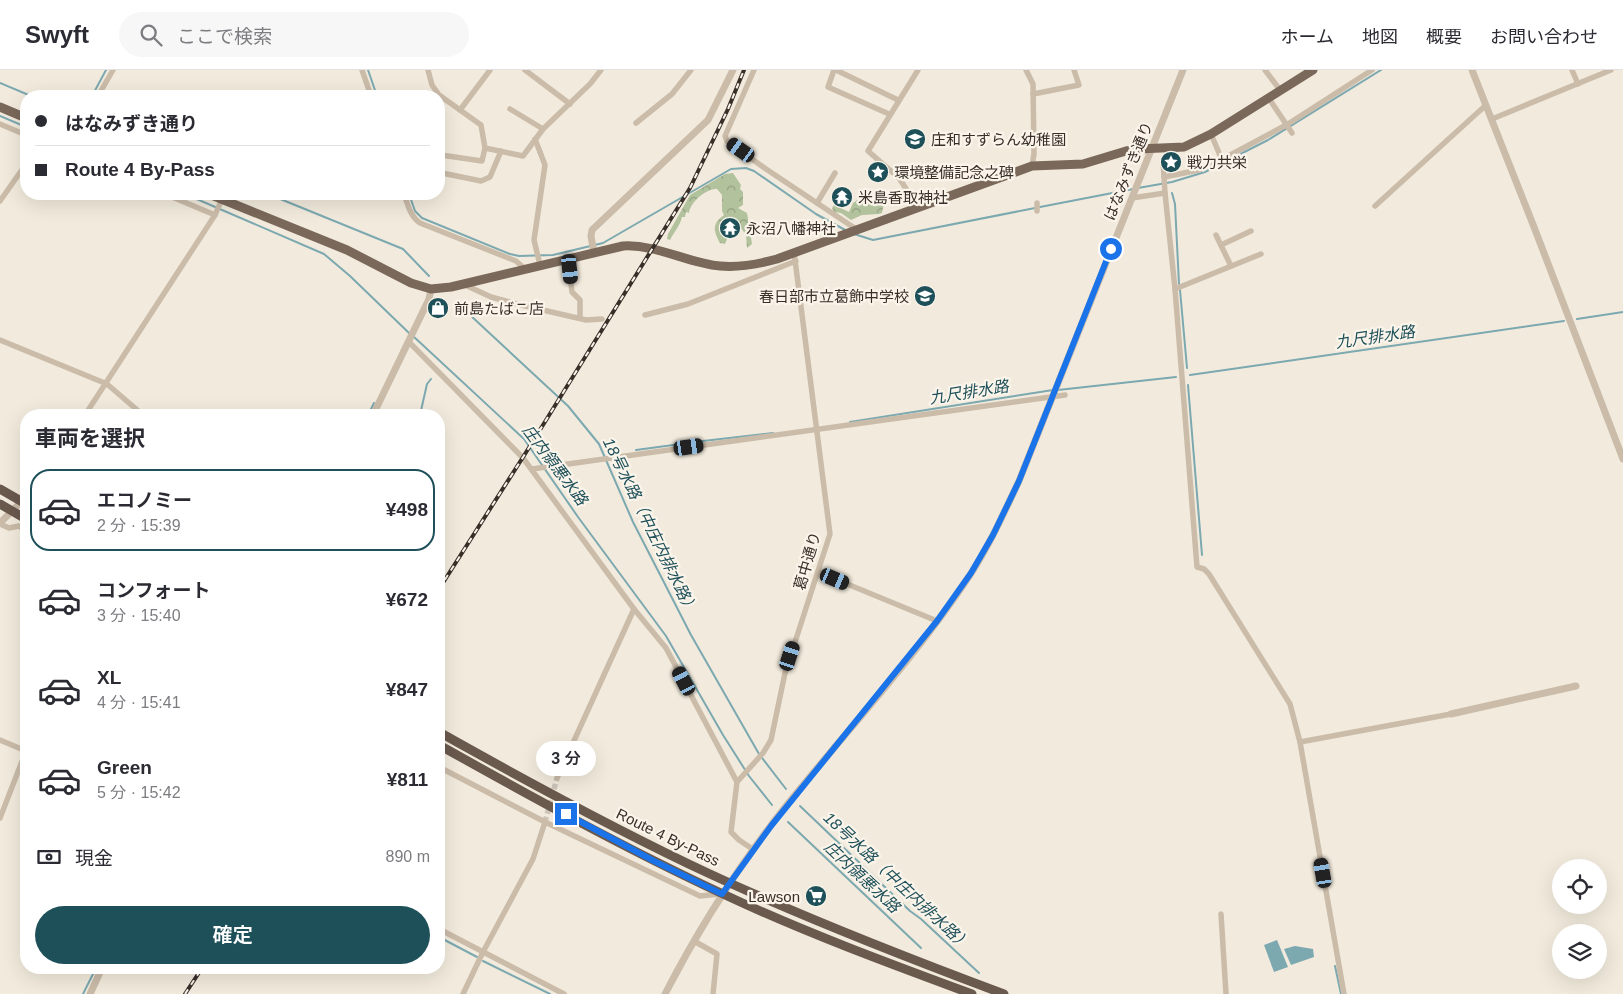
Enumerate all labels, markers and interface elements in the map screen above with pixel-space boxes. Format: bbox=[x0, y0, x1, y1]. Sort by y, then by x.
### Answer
search box bbox=[119, 12, 469, 57]
text: Swyft bbox=[25, 21, 89, 48]
icon: search bbox=[137, 21, 165, 49]
text: ここで検索 bbox=[177, 26, 272, 47]
text: ホーム bbox=[1281, 27, 1334, 47]
text: 地図 bbox=[1362, 27, 1398, 47]
text: 概要 bbox=[1426, 27, 1462, 47]
text: お問い合わせ bbox=[1490, 27, 1598, 47]
text: はなみずき通り bbox=[65, 113, 198, 134]
street label: はなみずき通り bbox=[1100, 119, 1156, 223]
school or university icon: 庄和すずらん幼稚園 bbox=[903, 127, 927, 151]
place label: 庄和すずらん幼稚園 bbox=[931, 131, 1066, 148]
car bbox=[724, 135, 757, 165]
place icon: 戦力共栄 bbox=[1159, 150, 1183, 174]
place label: 戦力共栄 bbox=[1187, 154, 1247, 171]
text: Route 4 By-Pass bbox=[65, 159, 215, 180]
place icon: 環境整備記念之碑 bbox=[866, 160, 890, 184]
place label: 環境整備記念之碑 bbox=[894, 164, 1014, 181]
temple icon: 米島香取神社 bbox=[830, 185, 854, 209]
place label: 米島香取神社 bbox=[858, 189, 948, 206]
temple icon: 永沼八幡神社 bbox=[718, 216, 742, 240]
place label: 永沼八幡神社 bbox=[746, 220, 836, 237]
route start bbox=[1100, 238, 1122, 260]
car bbox=[560, 253, 579, 285]
school or university icon: 春日部市立葛飾中学校 bbox=[913, 284, 937, 308]
place label: 春日部市立葛飾中学校 bbox=[759, 288, 909, 305]
shop icon: 前島たばこ店 bbox=[426, 296, 450, 320]
place label: 前島たばこ店 bbox=[454, 300, 544, 317]
water label: 九尺排水路 bbox=[1334, 323, 1418, 351]
water label: 九尺排水路 bbox=[928, 377, 1012, 407]
water label: 庄内領悪水路 bbox=[519, 422, 592, 510]
text: 車両を選択 bbox=[35, 426, 145, 451]
water label: 18号水路（中庄内排水路） bbox=[600, 435, 700, 617]
car bbox=[673, 437, 704, 457]
icon: car bbox=[37, 488, 82, 533]
text: エコノミー bbox=[97, 490, 192, 511]
text: ¥498 bbox=[386, 499, 428, 520]
text: 2 分 · 15:39 bbox=[97, 517, 181, 534]
street label: 葛中通り bbox=[791, 530, 823, 592]
car bbox=[818, 566, 851, 592]
icon: car bbox=[37, 578, 82, 623]
text: コンフォート bbox=[97, 580, 210, 601]
text: ¥672 bbox=[386, 589, 428, 610]
text: 3 分 · 15:40 bbox=[97, 607, 181, 624]
car bbox=[778, 639, 801, 673]
car bbox=[670, 664, 697, 698]
text: XL bbox=[97, 667, 121, 688]
icon: car bbox=[37, 668, 82, 713]
text: ¥847 bbox=[386, 679, 428, 700]
text: 4 分 · 15:41 bbox=[97, 694, 181, 711]
callout: 3 分 bbox=[536, 742, 596, 776]
text: 3 分 bbox=[551, 750, 581, 767]
text: Green bbox=[97, 757, 152, 778]
icon: car bbox=[37, 758, 82, 803]
text: ¥811 bbox=[387, 769, 428, 790]
text: 5 分 · 15:42 bbox=[97, 784, 181, 801]
route end bbox=[555, 803, 577, 825]
street label: Route 4 By-Pass bbox=[614, 805, 722, 869]
water label: 18号水路（中庄内排水路） bbox=[820, 809, 974, 953]
water label: 庄内領悪水路 bbox=[821, 838, 904, 917]
icon: cash bbox=[35, 843, 63, 871]
text: 現金 bbox=[75, 848, 113, 869]
text: 890 m bbox=[386, 848, 430, 865]
car bbox=[1313, 857, 1332, 889]
map controls bbox=[1552, 859, 1607, 979]
button: locate bbox=[1552, 859, 1607, 914]
supermarket icon: Lawson bbox=[804, 884, 828, 908]
place label: Lawson bbox=[748, 888, 800, 905]
button: 確定 bbox=[35, 906, 430, 964]
button: layers bbox=[1552, 924, 1607, 979]

